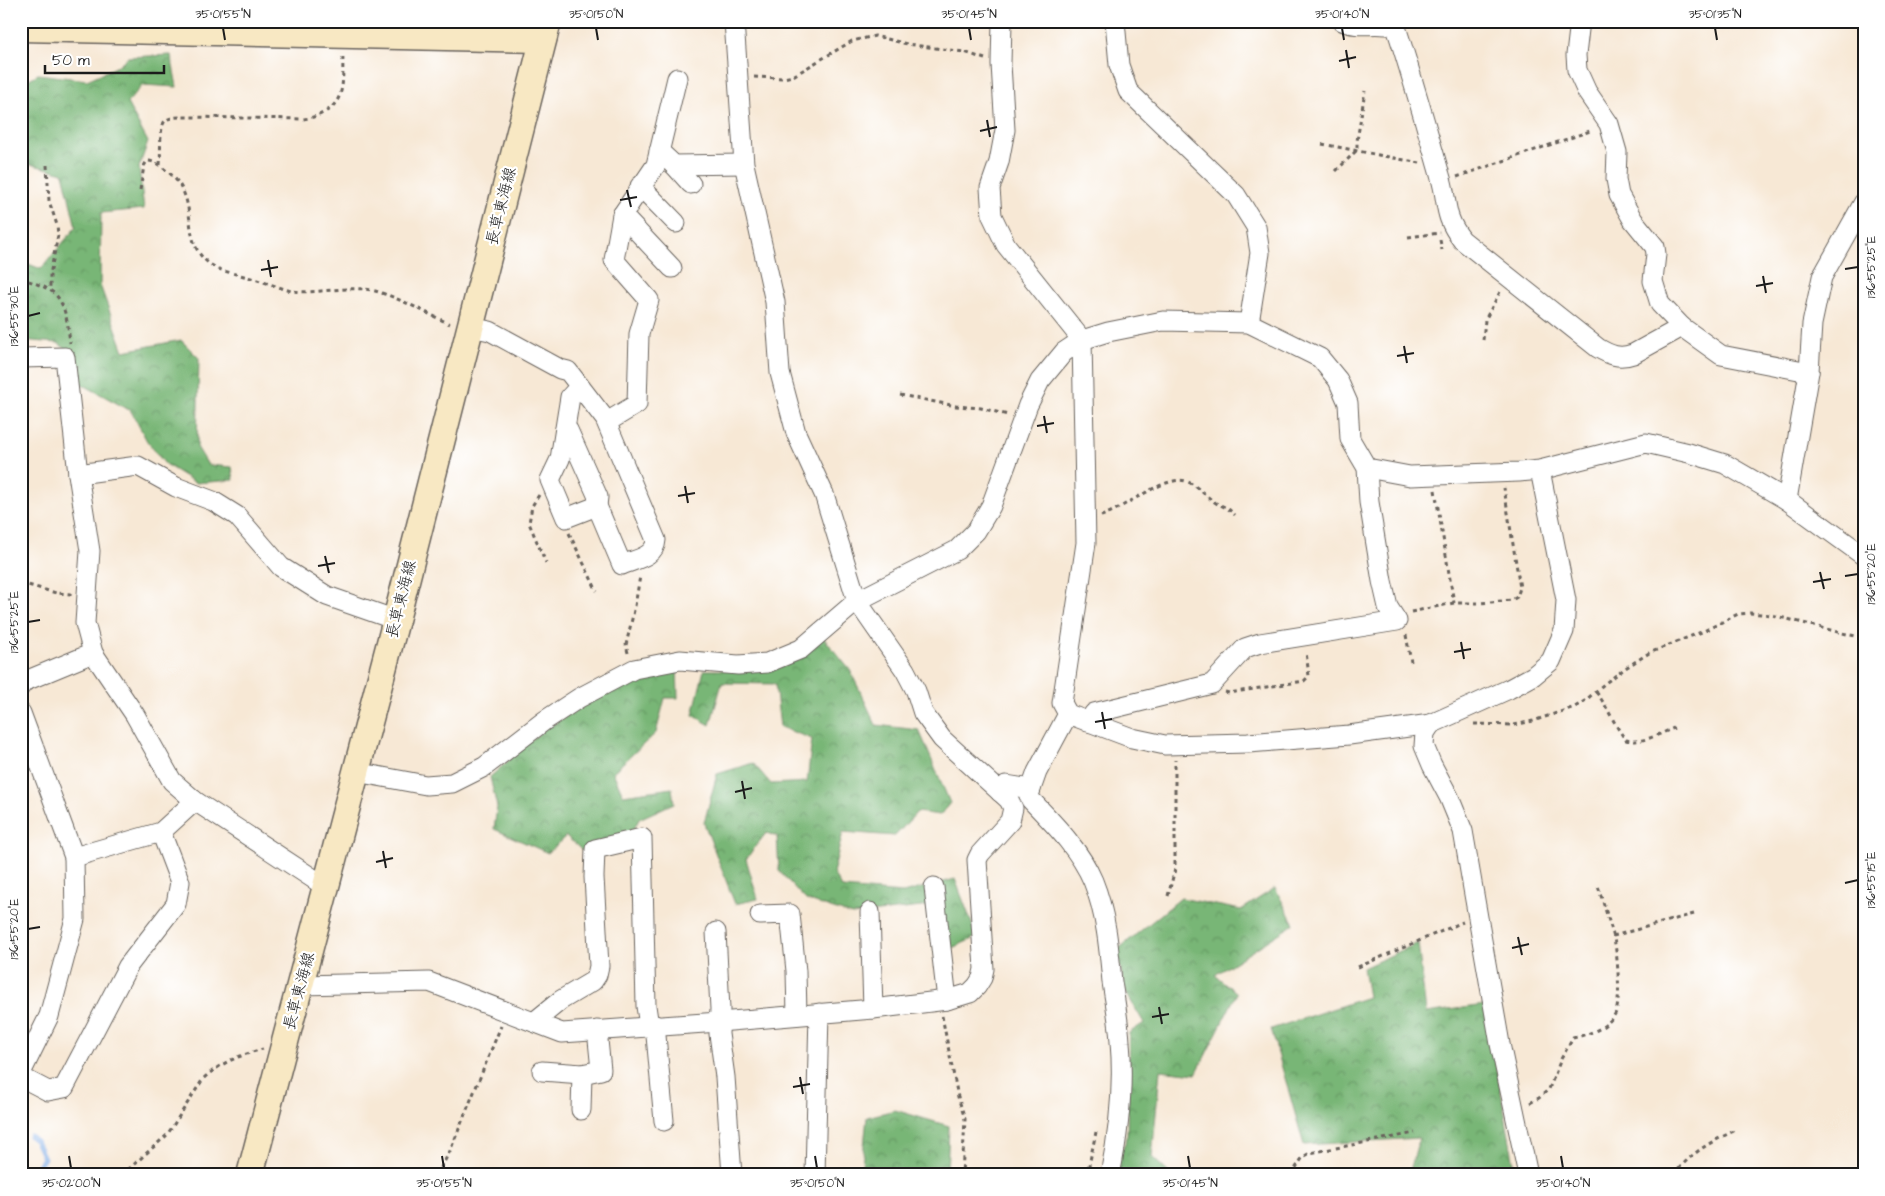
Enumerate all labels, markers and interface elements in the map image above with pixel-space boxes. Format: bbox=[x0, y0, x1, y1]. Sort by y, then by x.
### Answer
text: 35°01'55"N bbox=[195, 6, 251, 23]
text: 35°01'50"N bbox=[569, 6, 624, 23]
text: 35°01'45"N bbox=[941, 6, 997, 23]
text: 35°01'40"N bbox=[1315, 6, 1370, 23]
text: 35°01'35"N bbox=[1688, 6, 1742, 23]
scale bar bbox=[45, 42, 164, 74]
text: 50 m bbox=[52, 50, 90, 71]
street label: 長草東海線 bbox=[481, 165, 521, 247]
text: 136°55'25"E bbox=[1863, 236, 1880, 298]
text: 136°55'30"E bbox=[6, 286, 23, 346]
text: 136°55'20"E bbox=[1863, 543, 1880, 605]
street label: 長草東海線 bbox=[381, 558, 421, 640]
text: 136°55'25"E bbox=[6, 591, 23, 653]
text: 136°55'15"E bbox=[1863, 852, 1880, 908]
text: 136°55'20"E bbox=[6, 898, 23, 960]
street label: 長草東海線 bbox=[278, 950, 320, 1032]
text: 35°02'00"N bbox=[41, 1175, 101, 1192]
text: 35°01'55"N bbox=[416, 1175, 472, 1192]
text: 35°01'50"N bbox=[790, 1175, 845, 1192]
text: 35°01'45"N bbox=[1162, 1175, 1218, 1192]
text: 35°01'40"N bbox=[1536, 1175, 1591, 1192]

